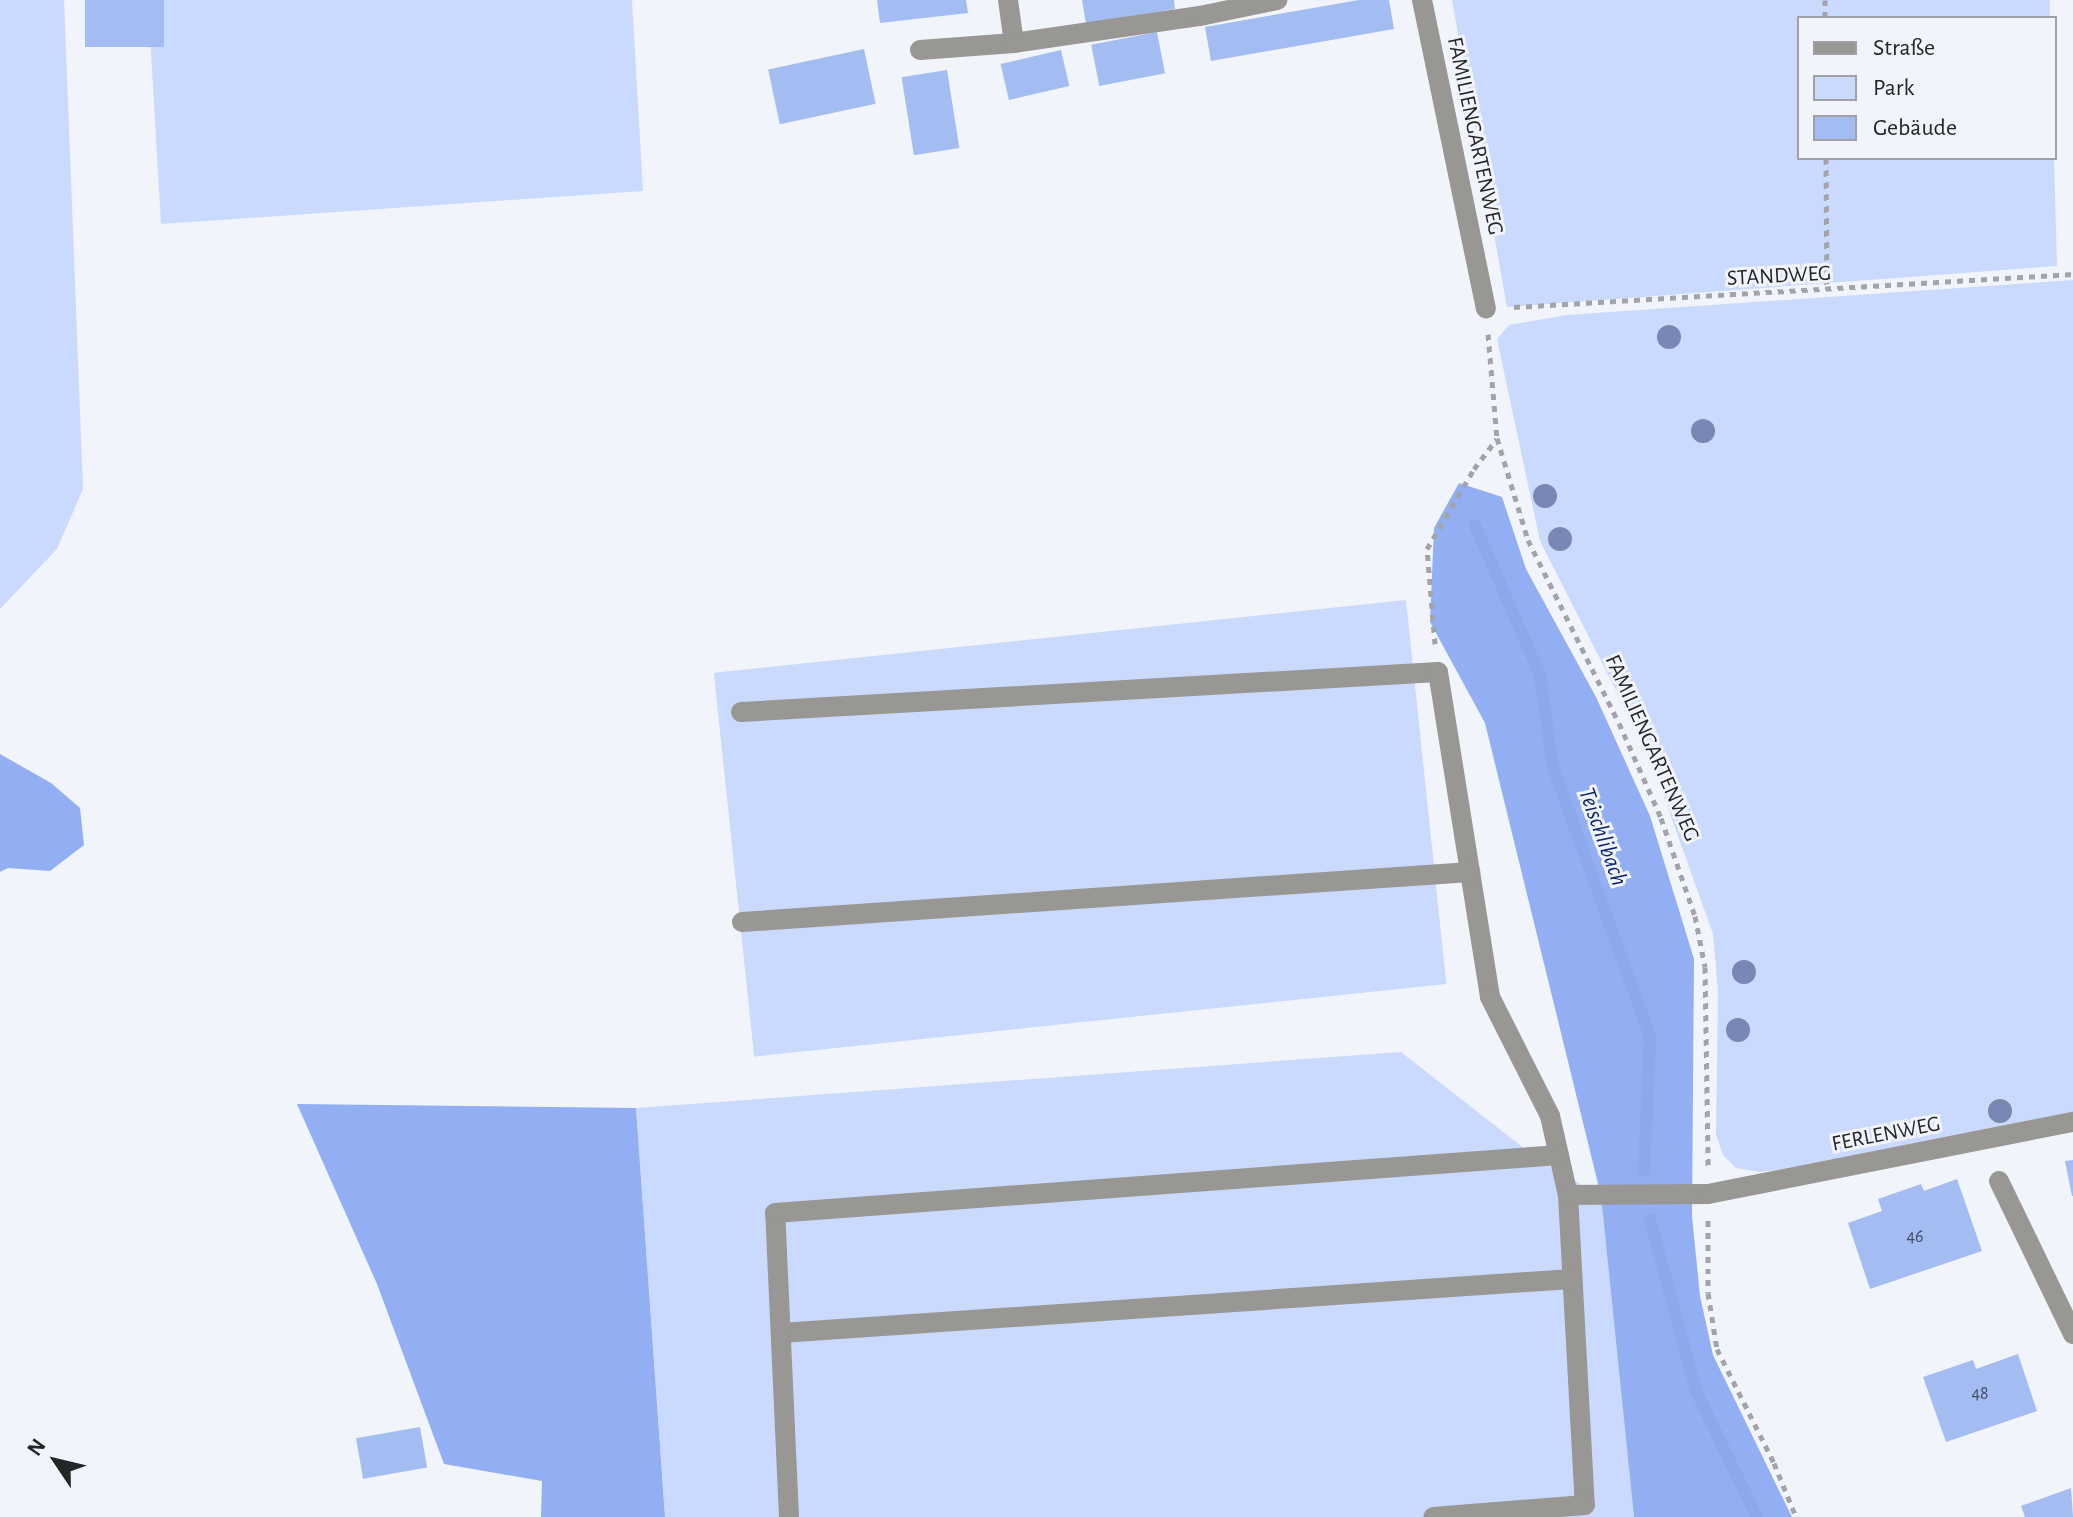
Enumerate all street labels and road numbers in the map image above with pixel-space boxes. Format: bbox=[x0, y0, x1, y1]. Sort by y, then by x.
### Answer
street label: FAMILIENGARTENWEG bbox=[1441, 35, 1509, 237]
street label: STANDWEG bbox=[1726, 260, 1832, 292]
street label: FAMILIENGARTENWEG bbox=[1599, 650, 1705, 846]
street label: FERLENWEG bbox=[1830, 1111, 1942, 1157]

